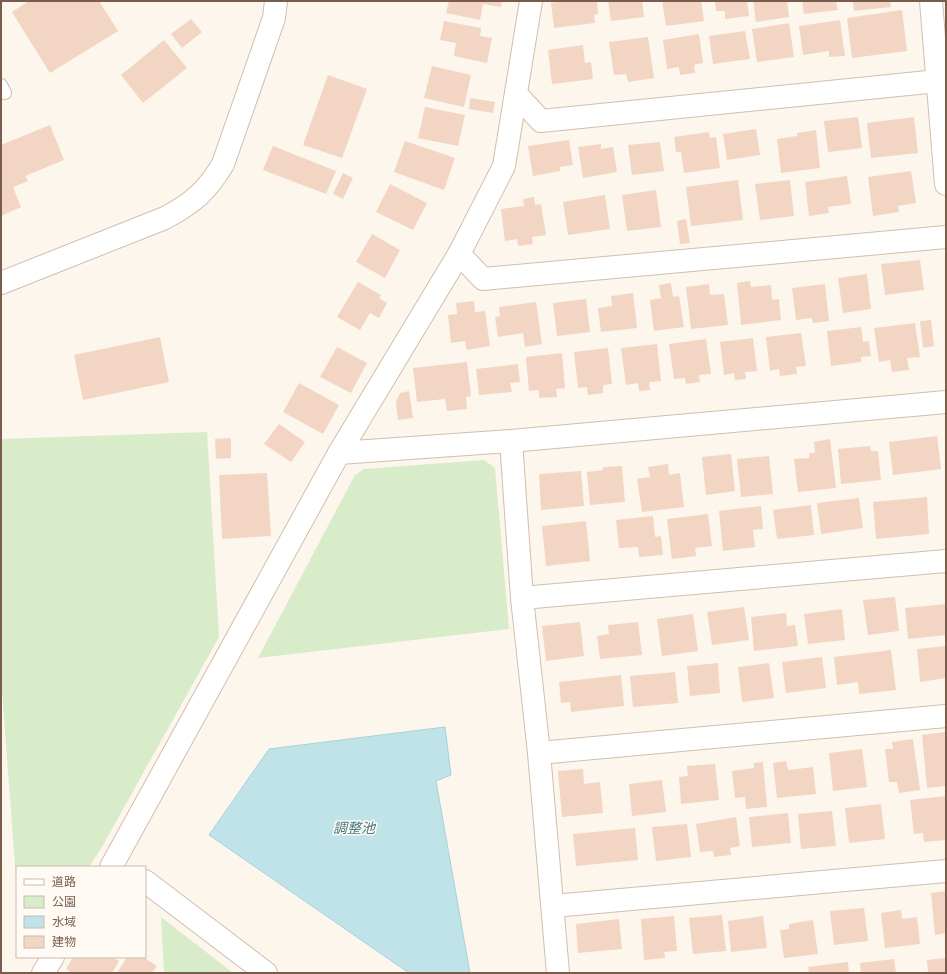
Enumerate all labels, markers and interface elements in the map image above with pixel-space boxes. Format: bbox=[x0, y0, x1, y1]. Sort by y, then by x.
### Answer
water label: 調整池 bbox=[333, 820, 377, 836]
legend bbox=[16, 866, 146, 958]
text: 道路 bbox=[52, 875, 76, 889]
text: 公園 bbox=[52, 895, 76, 909]
text: 水域 bbox=[52, 915, 76, 929]
text: 建物 bbox=[52, 935, 76, 949]

